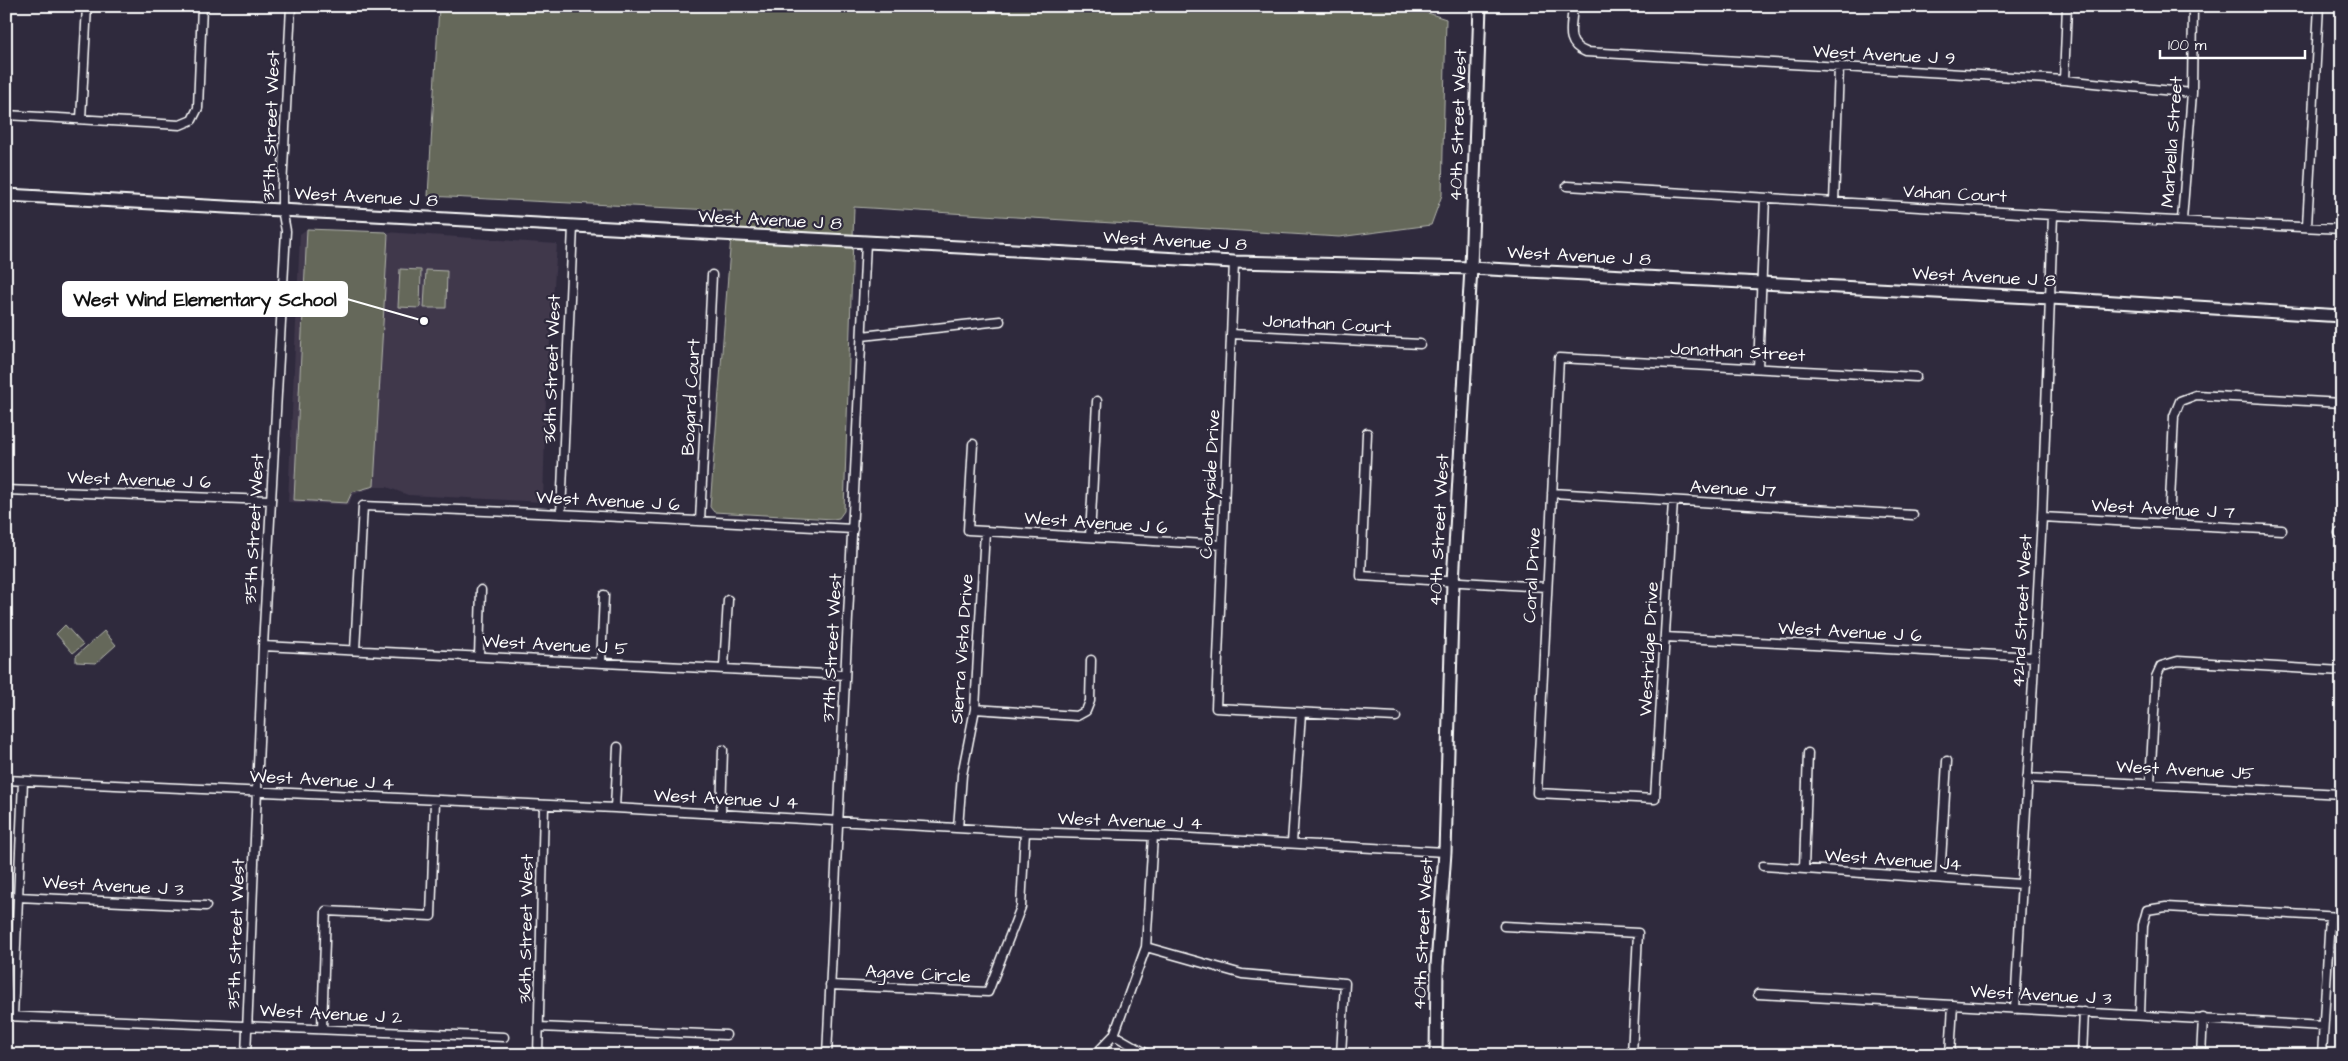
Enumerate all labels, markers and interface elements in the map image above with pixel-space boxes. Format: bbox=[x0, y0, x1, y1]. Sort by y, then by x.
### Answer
scale bar bbox=[2160, 28, 2306, 60]
text: 100 m bbox=[2168, 35, 2207, 56]
street label: West Avenue J 9 bbox=[1812, 39, 1956, 71]
street label: 40th Street West bbox=[1443, 48, 1473, 202]
street label: 35th Street West bbox=[256, 49, 286, 202]
street label: Marbella Street bbox=[2155, 75, 2189, 208]
street label: Vahan Court bbox=[1902, 179, 2008, 209]
street label: West Avenue J 8 bbox=[293, 181, 439, 213]
street label: West Avenue J 8 bbox=[697, 204, 843, 236]
street label: West Avenue J 8 bbox=[1102, 225, 1248, 257]
street label: West Avenue J 8 bbox=[1506, 240, 1652, 272]
street label: West Avenue J 8 bbox=[1911, 261, 2057, 293]
callout: West Wind Elementary School bbox=[63, 282, 347, 316]
text: West Wind Elementary School bbox=[72, 287, 337, 315]
street label: 36th Street West bbox=[537, 293, 567, 444]
street label: Jonathan Court bbox=[1262, 308, 1393, 340]
street label: Jonathan Street bbox=[1670, 336, 1807, 368]
street label: Bogard Court bbox=[675, 337, 708, 456]
street label: Countryside Drive bbox=[1194, 408, 1227, 559]
street label: 35th Street West bbox=[238, 452, 270, 605]
street label: 40th Street West bbox=[1423, 452, 1456, 607]
street label: West Avenue J 6 bbox=[67, 465, 211, 495]
street label: Avenue J7 bbox=[1689, 474, 1777, 504]
street label: West Avenue J 6 bbox=[535, 485, 681, 517]
street label: West Avenue J 7 bbox=[2091, 493, 2235, 525]
street label: West Avenue J 6 bbox=[1023, 506, 1169, 540]
street label: Coral Drive bbox=[1517, 526, 1547, 623]
street label: 42nd Street West bbox=[2005, 533, 2039, 688]
street label: 37th Street West bbox=[816, 572, 848, 723]
street label: Sierra Vista Drive bbox=[944, 573, 980, 725]
street label: Westridge Drive bbox=[1633, 581, 1666, 717]
street label: West Avenue J 6 bbox=[1777, 616, 1923, 648]
street label: West Avenue J 5 bbox=[482, 629, 628, 661]
street label: West Avenue J5 bbox=[2115, 754, 2255, 786]
street label: West Avenue J 4 bbox=[249, 764, 395, 796]
street label: West Avenue J 4 bbox=[653, 783, 799, 815]
street label: West Avenue J 4 bbox=[1057, 806, 1203, 836]
street label: West Avenue J4 bbox=[1823, 843, 1963, 877]
street label: 36th Street West bbox=[512, 853, 540, 1004]
street label: 40th Street West bbox=[1407, 856, 1440, 1011]
street label: 35th Street West bbox=[221, 857, 251, 1010]
street label: West Avenue J 3 bbox=[42, 870, 184, 902]
street label: Agave Circle bbox=[865, 959, 972, 990]
street label: West Avenue J 3 bbox=[1970, 979, 2112, 1011]
street label: West Avenue J 2 bbox=[259, 998, 404, 1030]

